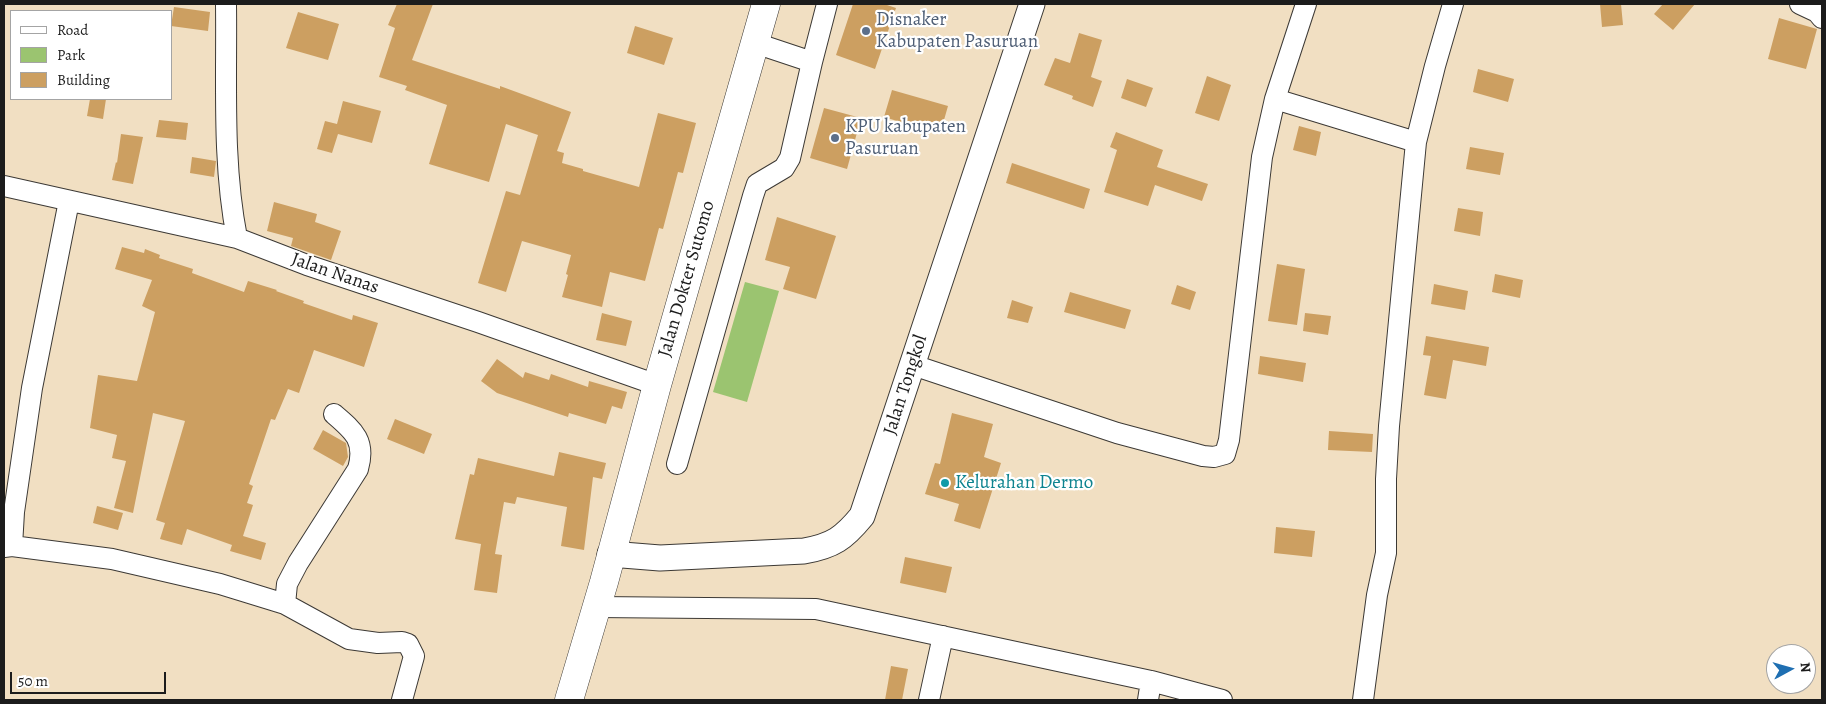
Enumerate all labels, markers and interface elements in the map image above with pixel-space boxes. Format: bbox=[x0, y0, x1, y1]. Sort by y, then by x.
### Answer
place label: Disnaker Kabupaten Pasuruan bbox=[876, 9, 1038, 53]
legend bbox=[10, 10, 172, 100]
text: Road bbox=[57, 20, 88, 40]
marker: Disnaker Kabupaten Pasuruan bbox=[860, 25, 872, 37]
text: Park bbox=[57, 45, 85, 65]
text: Building bbox=[57, 70, 110, 90]
place label: KPU kabupaten Pasuruan bbox=[845, 116, 966, 160]
marker: KPU kabupaten Pasuruan bbox=[829, 132, 841, 144]
street label: Jalan Dokter Sutomo bbox=[654, 198, 720, 360]
street label: Jalan Nanas bbox=[288, 248, 382, 300]
street label: Jalan Tongkol bbox=[879, 332, 933, 438]
place label: Kelurahan Dermo bbox=[955, 472, 1093, 494]
marker: Kelurahan Dermo bbox=[939, 477, 951, 489]
north arrow bbox=[1766, 644, 1816, 694]
text: N bbox=[1795, 661, 1815, 674]
scale bar bbox=[12, 662, 169, 694]
text: 50 m bbox=[18, 671, 48, 691]

